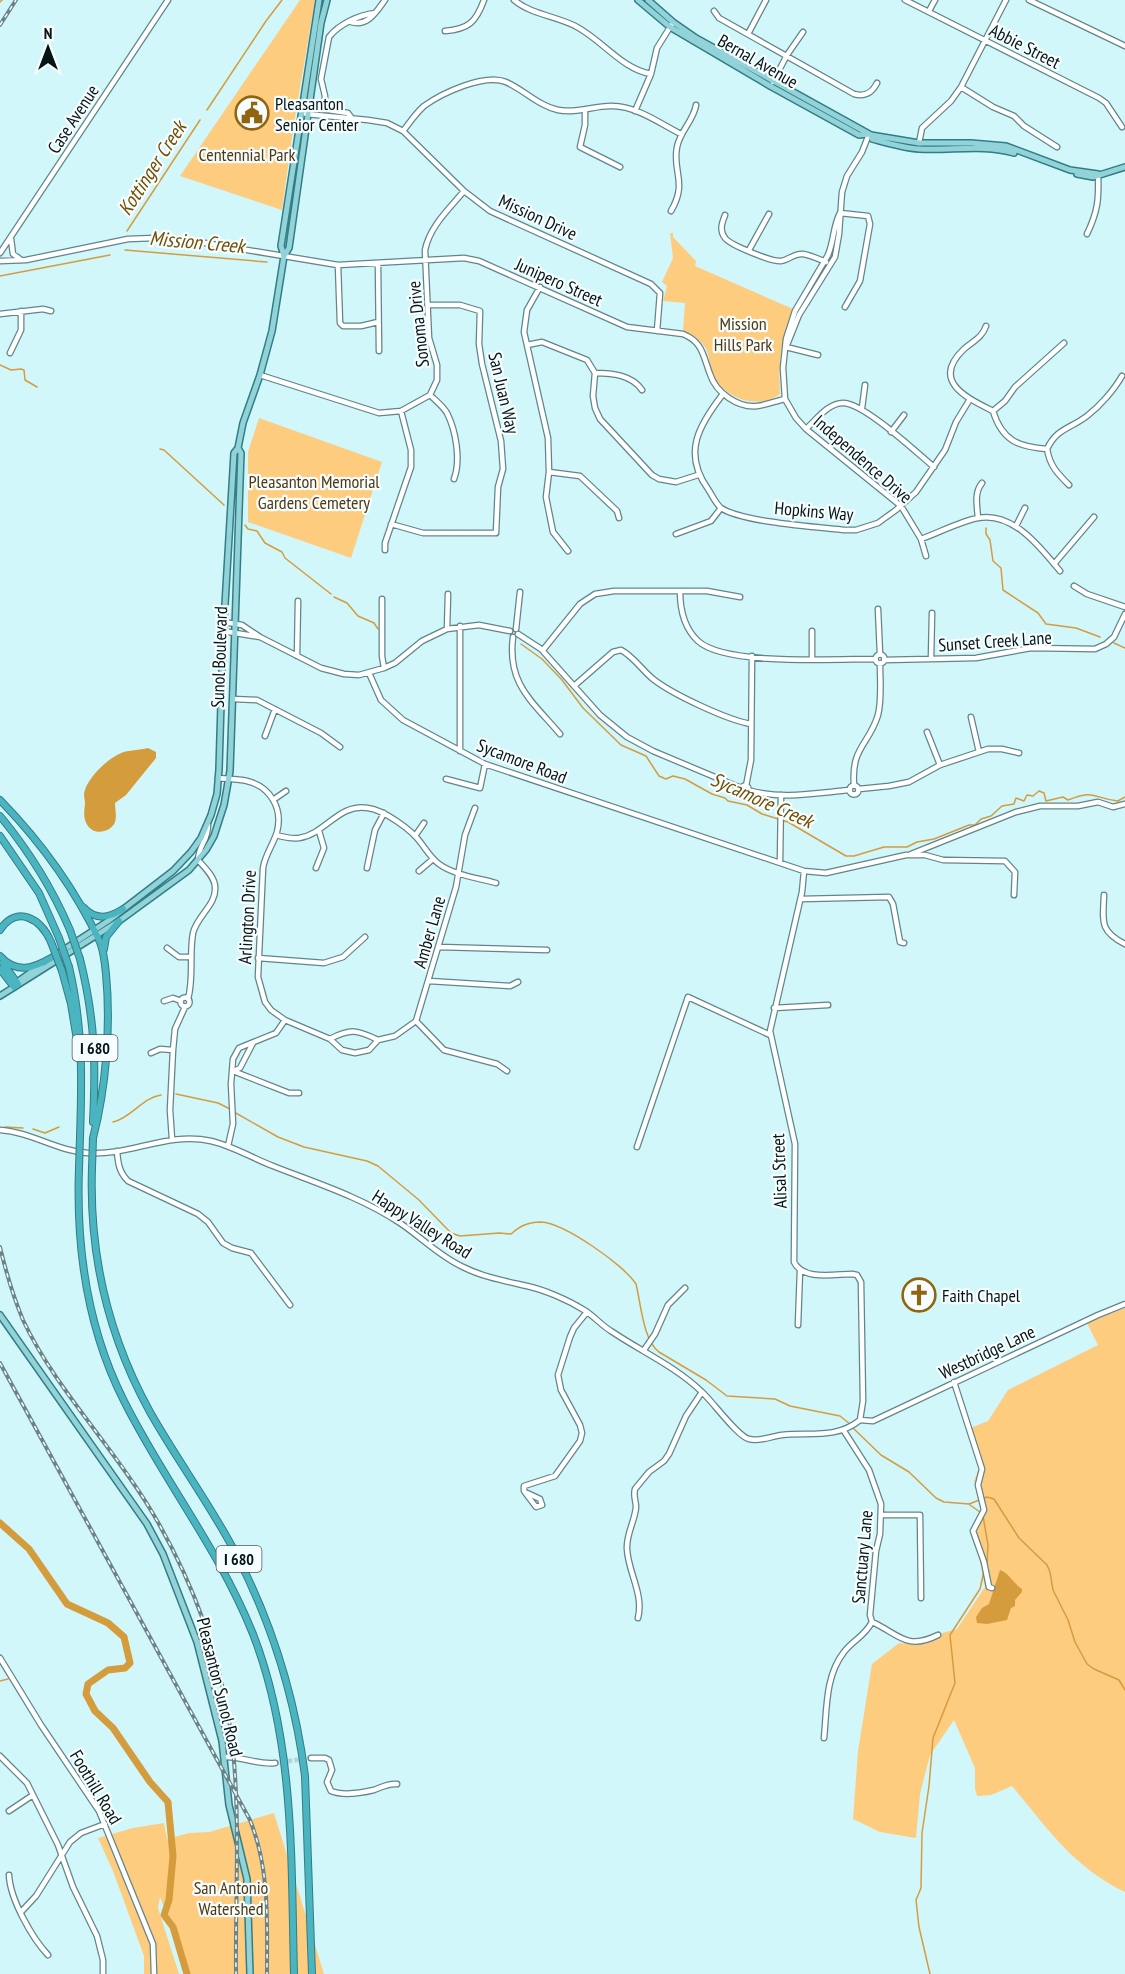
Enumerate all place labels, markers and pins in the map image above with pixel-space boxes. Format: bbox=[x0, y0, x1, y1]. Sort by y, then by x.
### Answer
place label: Pleasanton Senior Center bbox=[275, 92, 359, 136]
public building icon: Pleasanton Senior Center bbox=[234, 95, 270, 131]
church icon: Faith Chapel bbox=[901, 1277, 937, 1313]
place label: Faith Chapel bbox=[942, 1284, 1021, 1307]

